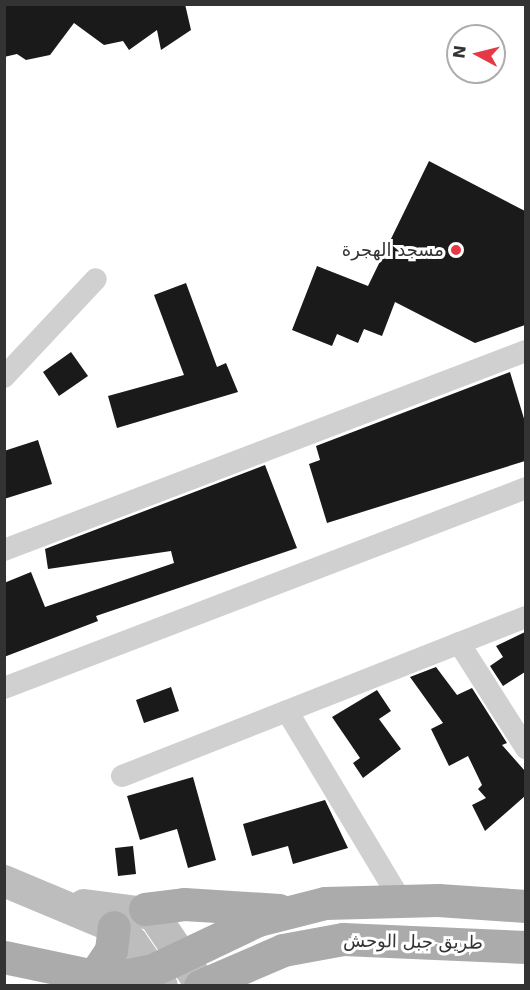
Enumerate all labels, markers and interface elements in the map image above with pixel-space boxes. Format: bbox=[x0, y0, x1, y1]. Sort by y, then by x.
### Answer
north arrow bbox=[446, 24, 506, 84]
text: N bbox=[449, 44, 470, 60]
place label: مسجد الهجرة bbox=[342, 239, 444, 261]
marker: مسجد الهجرة bbox=[449, 243, 463, 257]
street label: طريق جبل الوحش bbox=[343, 930, 483, 954]

